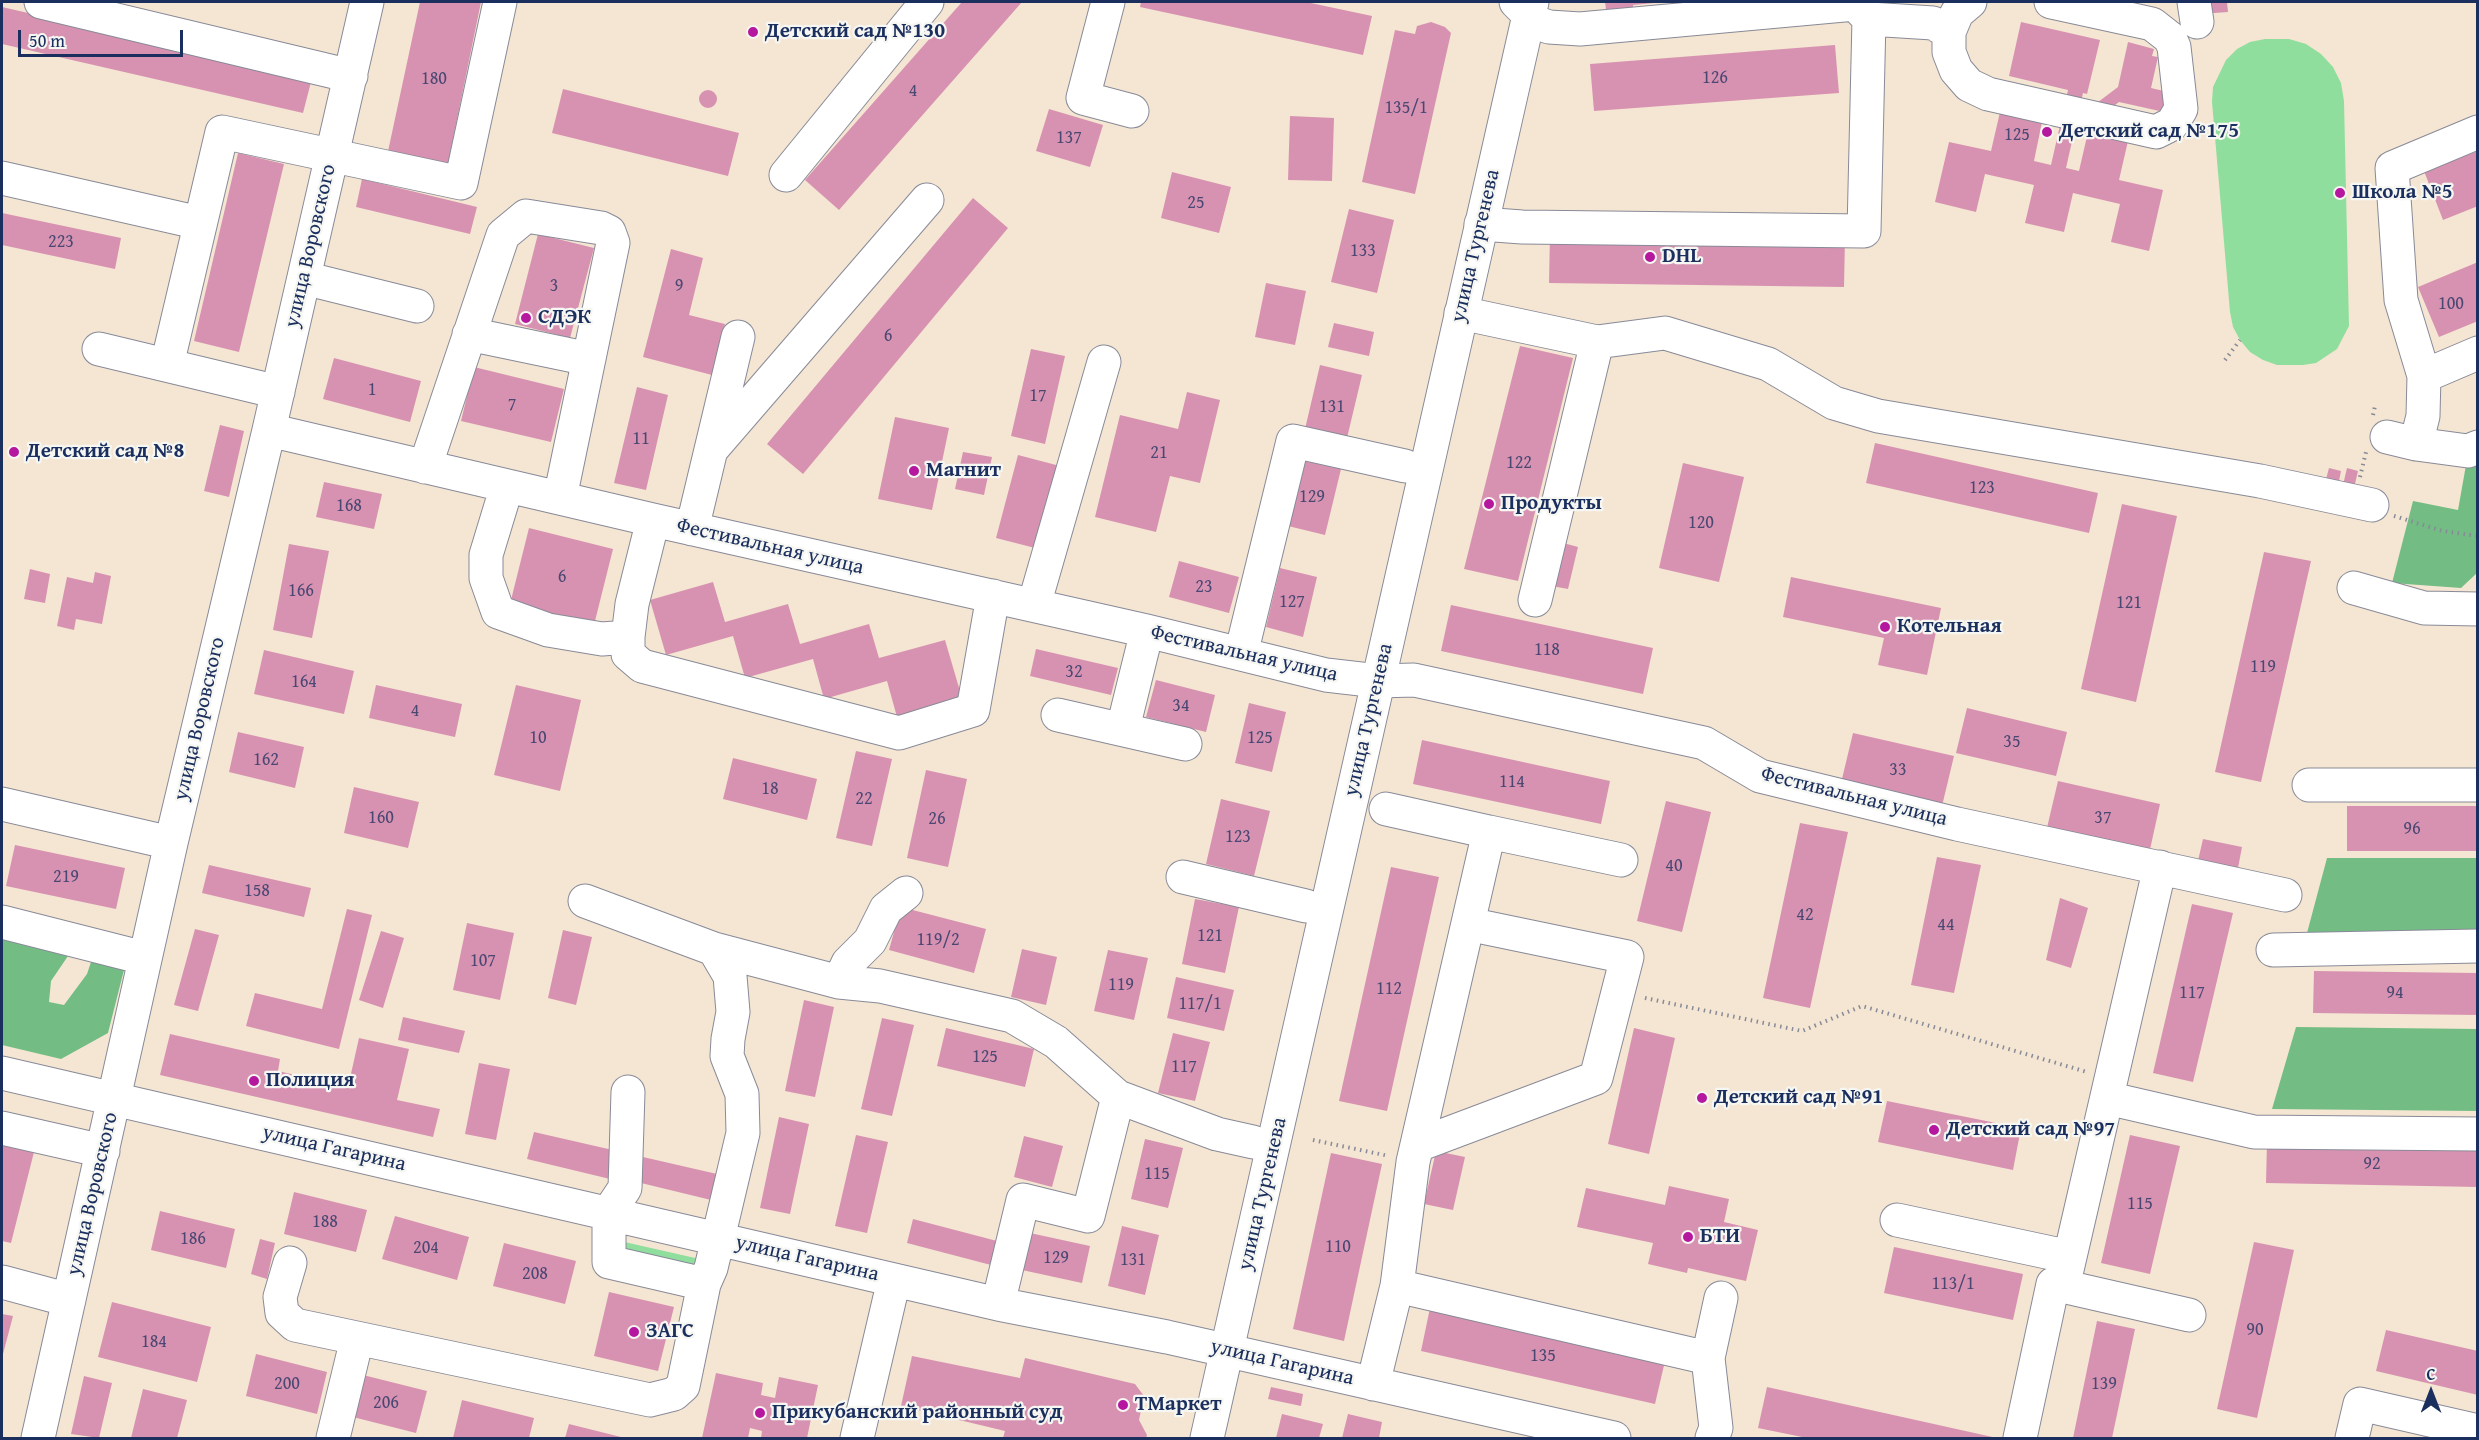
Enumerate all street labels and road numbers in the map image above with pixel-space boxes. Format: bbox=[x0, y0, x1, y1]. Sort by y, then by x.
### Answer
street label: улица Воровского bbox=[280, 162, 342, 330]
street label: улица Тургенева bbox=[1446, 167, 1506, 325]
street label: Фестивальная улица bbox=[674, 513, 866, 581]
street label: Фестивальная улица bbox=[1148, 620, 1340, 688]
street label: улица Воровского bbox=[169, 635, 231, 803]
street label: улица Тургенева bbox=[1339, 641, 1399, 799]
street label: Фестивальная улица bbox=[1758, 762, 1950, 832]
street label: улица Воровского bbox=[62, 1110, 124, 1278]
street label: улица Тургенева bbox=[1233, 1115, 1293, 1273]
street label: улица Гагарина bbox=[260, 1120, 408, 1178]
street label: улица Гагарина bbox=[733, 1230, 881, 1288]
street label: улица Гагарина bbox=[1208, 1334, 1356, 1392]

